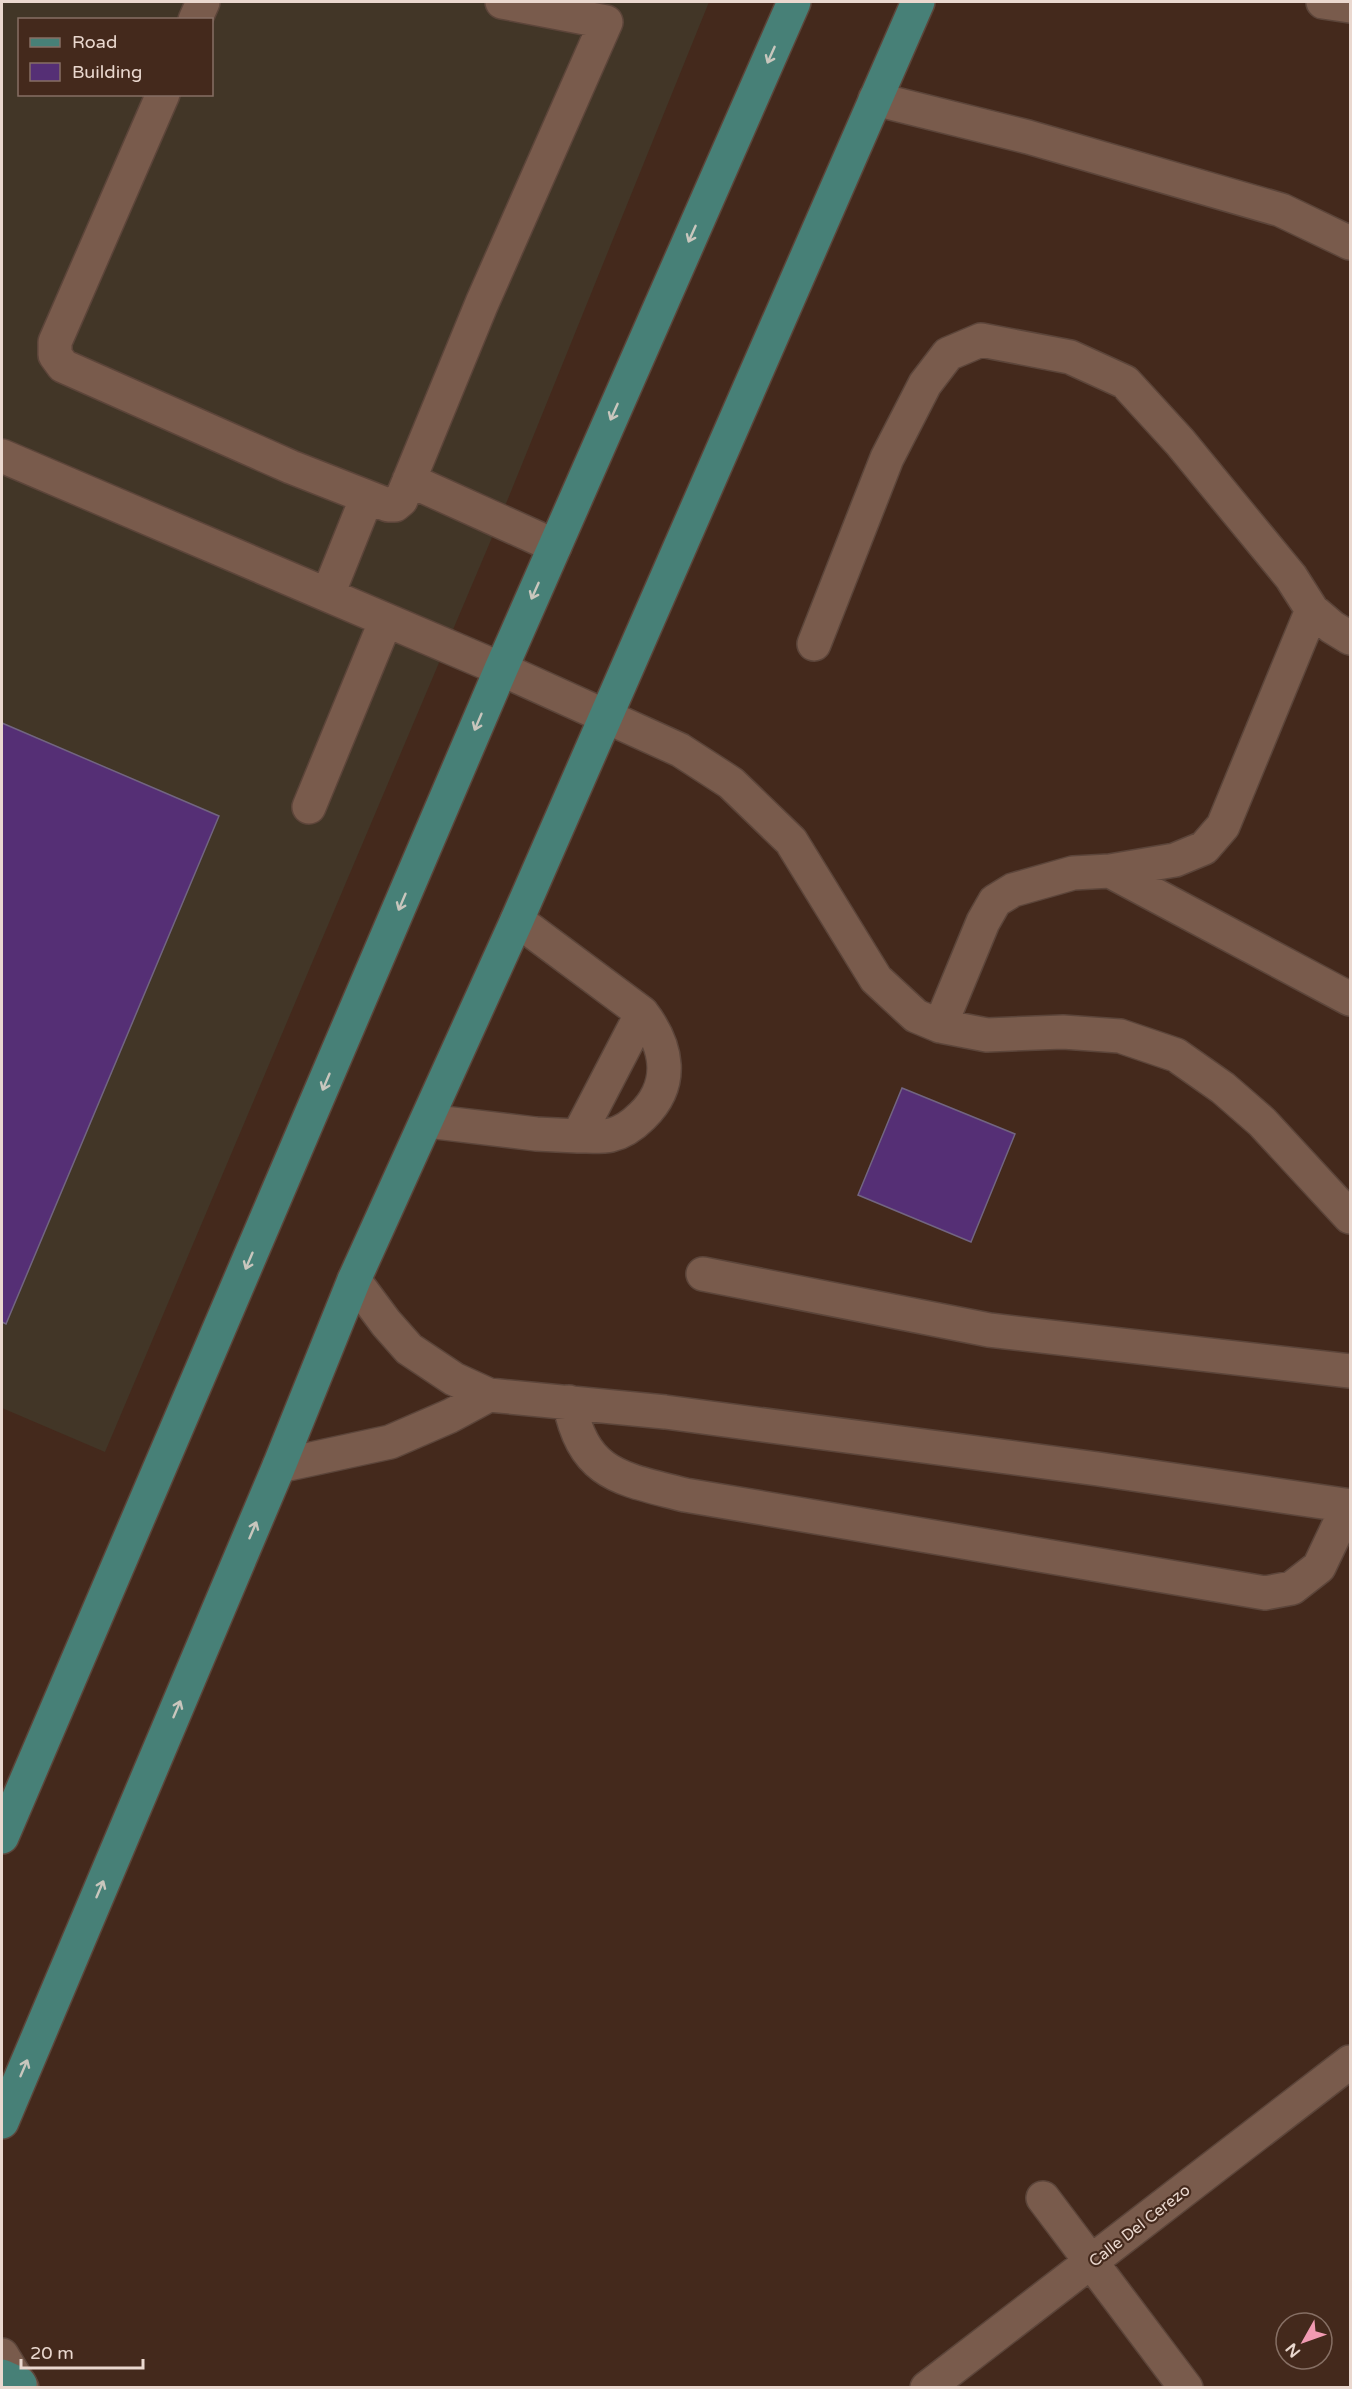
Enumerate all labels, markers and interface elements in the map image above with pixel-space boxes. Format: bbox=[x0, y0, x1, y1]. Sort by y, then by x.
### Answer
legend bbox=[18, 18, 213, 96]
text: Road bbox=[72, 31, 117, 53]
one-way arrow bbox=[764, 46, 775, 64]
text: Building bbox=[72, 61, 142, 83]
one-way arrow bbox=[686, 224, 697, 242]
one-way arrow bbox=[607, 403, 618, 421]
one-way arrow bbox=[529, 581, 540, 599]
one-way arrow bbox=[472, 713, 483, 731]
one-way arrow bbox=[396, 892, 407, 911]
one-way arrow bbox=[319, 1072, 331, 1090]
one-way arrow bbox=[243, 1251, 254, 1270]
one-way arrow bbox=[248, 1521, 259, 1539]
one-way arrow bbox=[171, 1701, 183, 1719]
one-way arrow bbox=[95, 1880, 107, 1898]
one-way arrow bbox=[19, 2060, 30, 2078]
street label: Calle Del Cerezo bbox=[1085, 2180, 1194, 2271]
north arrow bbox=[1274, 2311, 1334, 2371]
scale bar bbox=[21, 2332, 142, 2370]
text: N bbox=[1281, 2339, 1305, 2361]
text: 20 m bbox=[30, 2342, 74, 2364]

